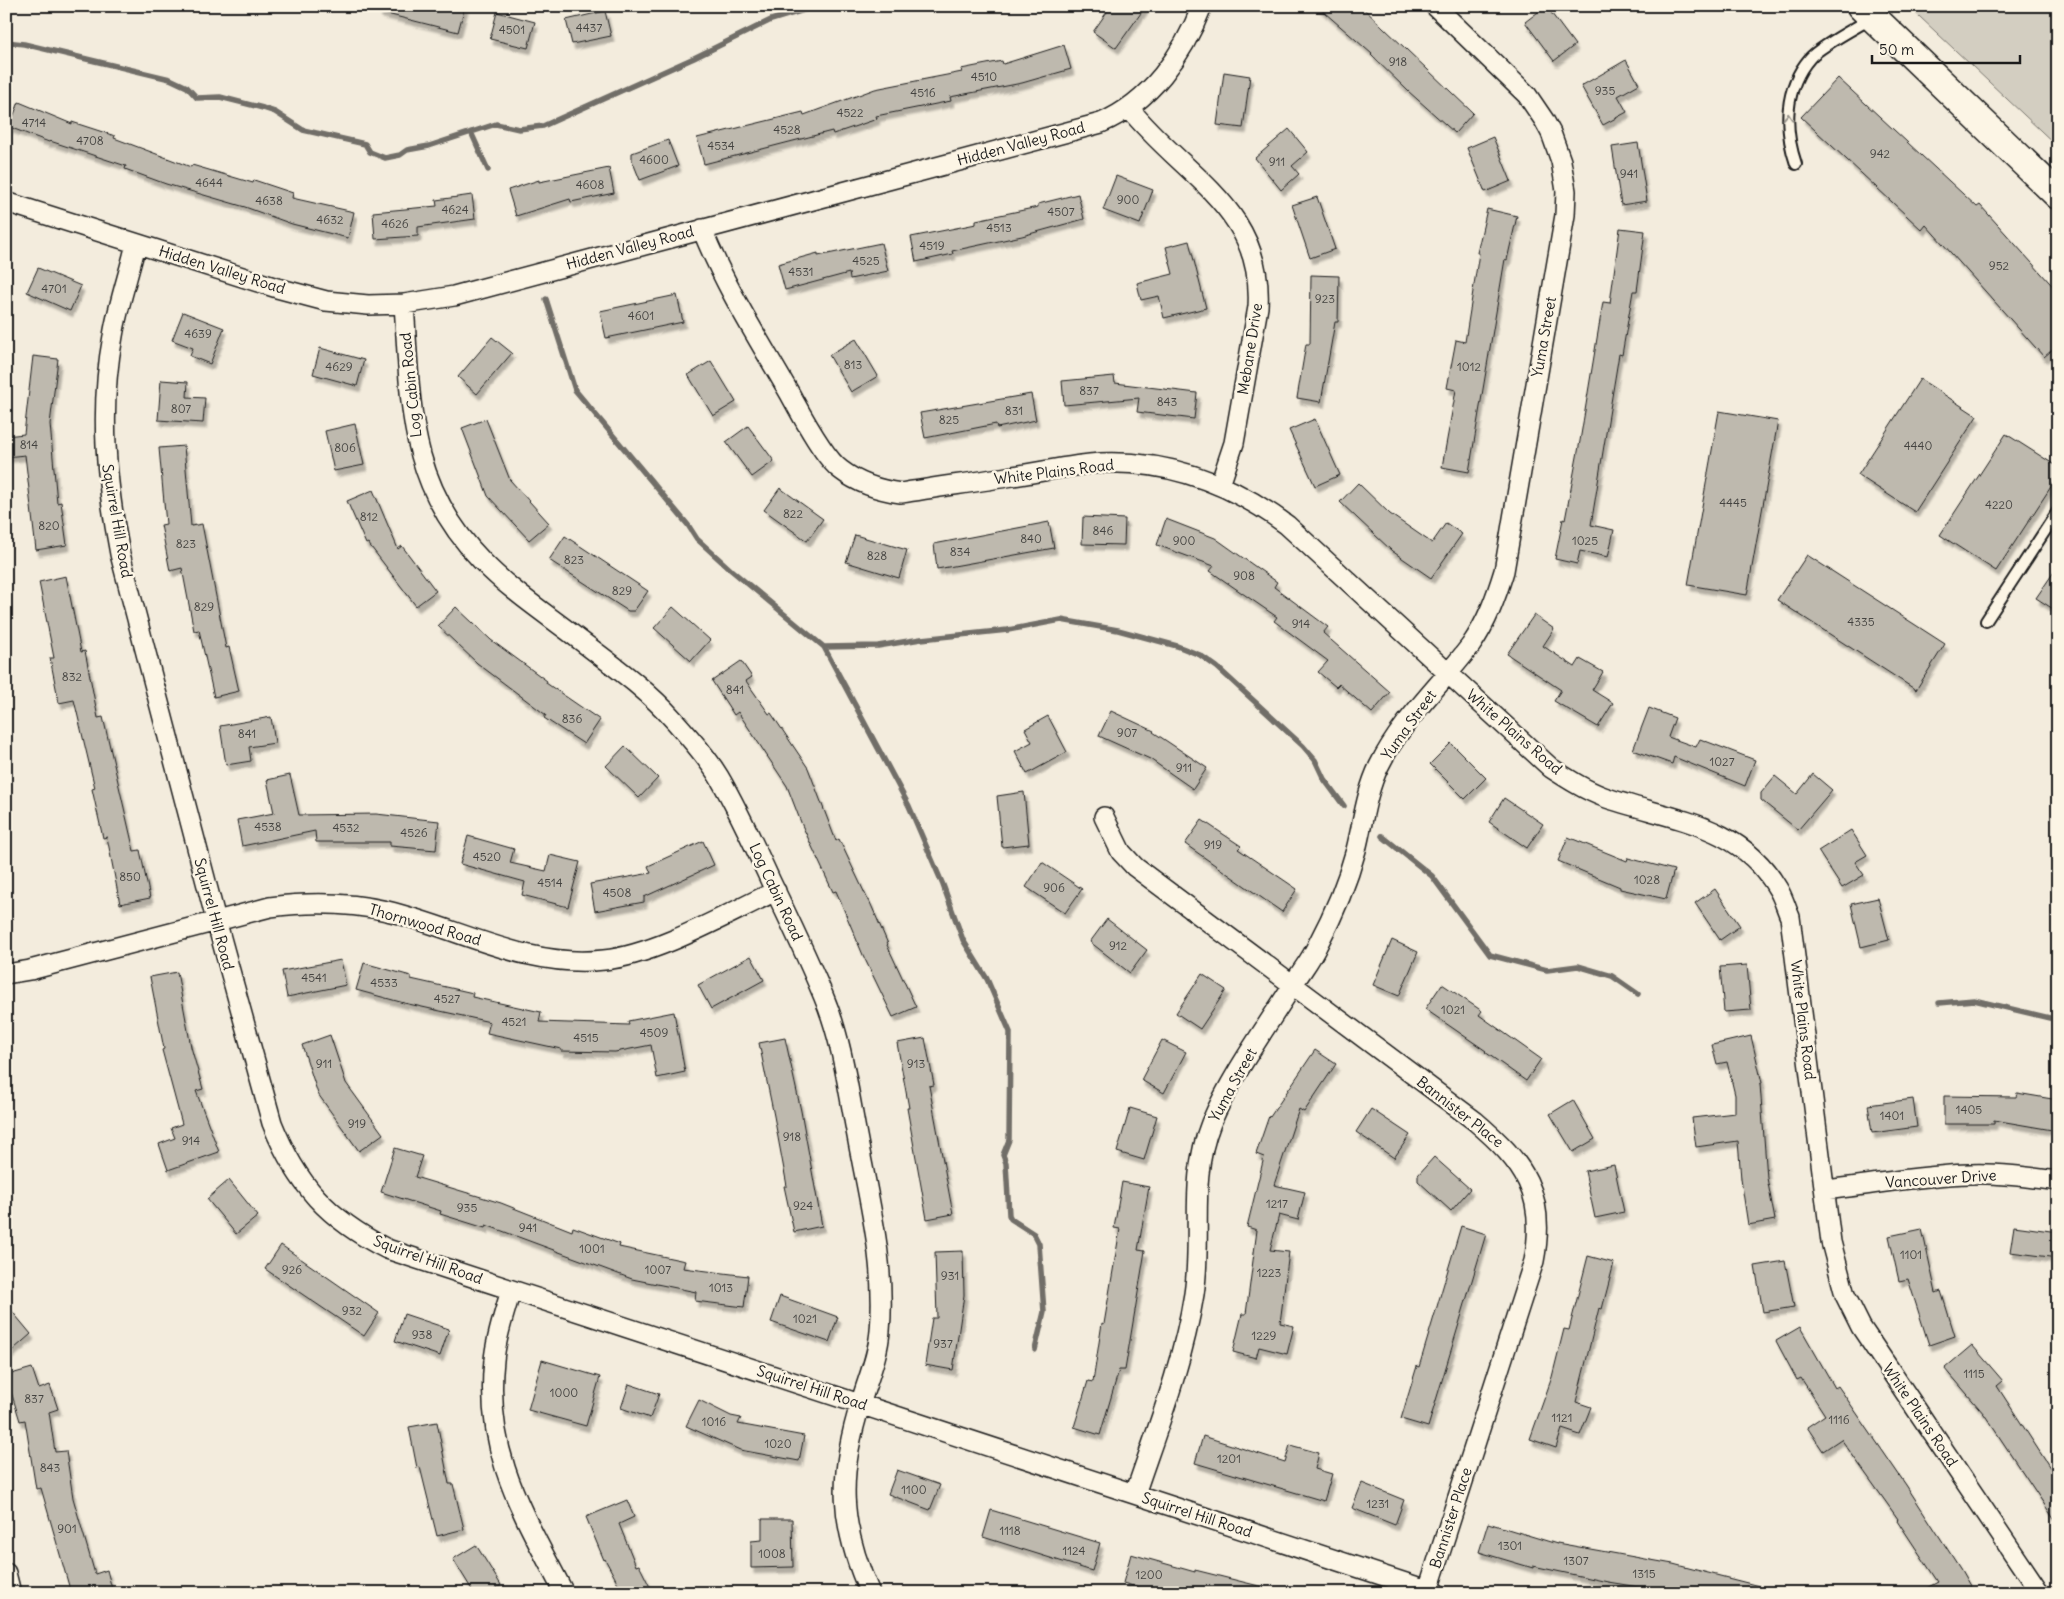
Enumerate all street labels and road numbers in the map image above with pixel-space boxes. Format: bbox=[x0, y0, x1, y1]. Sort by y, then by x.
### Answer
street label: Hidden Valley Road bbox=[955, 117, 1087, 170]
street label: Hidden Valley Road bbox=[564, 221, 696, 274]
street label: Hidden Valley Road bbox=[157, 241, 288, 298]
street label: Yuma Street bbox=[1527, 295, 1560, 379]
street label: Mebane Drive bbox=[1233, 302, 1266, 396]
street label: Log Cabin Road bbox=[396, 331, 425, 439]
street label: White Plains Road bbox=[993, 455, 1115, 488]
street label: Squirrel Hill Road bbox=[98, 463, 137, 579]
street label: White Plains Road bbox=[1463, 685, 1566, 779]
street label: Yuma Street bbox=[1377, 686, 1440, 763]
street label: Log Cabin Road bbox=[745, 840, 807, 944]
street label: Squirrel Hill Road bbox=[190, 856, 239, 972]
street label: Thornwood Road bbox=[367, 899, 484, 950]
street label: White Plains Road bbox=[1787, 959, 1820, 1081]
street label: Yuma Street bbox=[1204, 1044, 1261, 1125]
street label: Bannister Place bbox=[1413, 1072, 1508, 1151]
street label: Vancouver Drive bbox=[1885, 1165, 1997, 1192]
street label: Squirrel Hill Road bbox=[371, 1231, 486, 1288]
street label: White Plains Road bbox=[1879, 1359, 1962, 1470]
street label: Squirrel Hill Road bbox=[754, 1361, 870, 1414]
street label: Bannister Place bbox=[1425, 1465, 1476, 1571]
street label: Squirrel Hill Road bbox=[1139, 1488, 1255, 1541]

